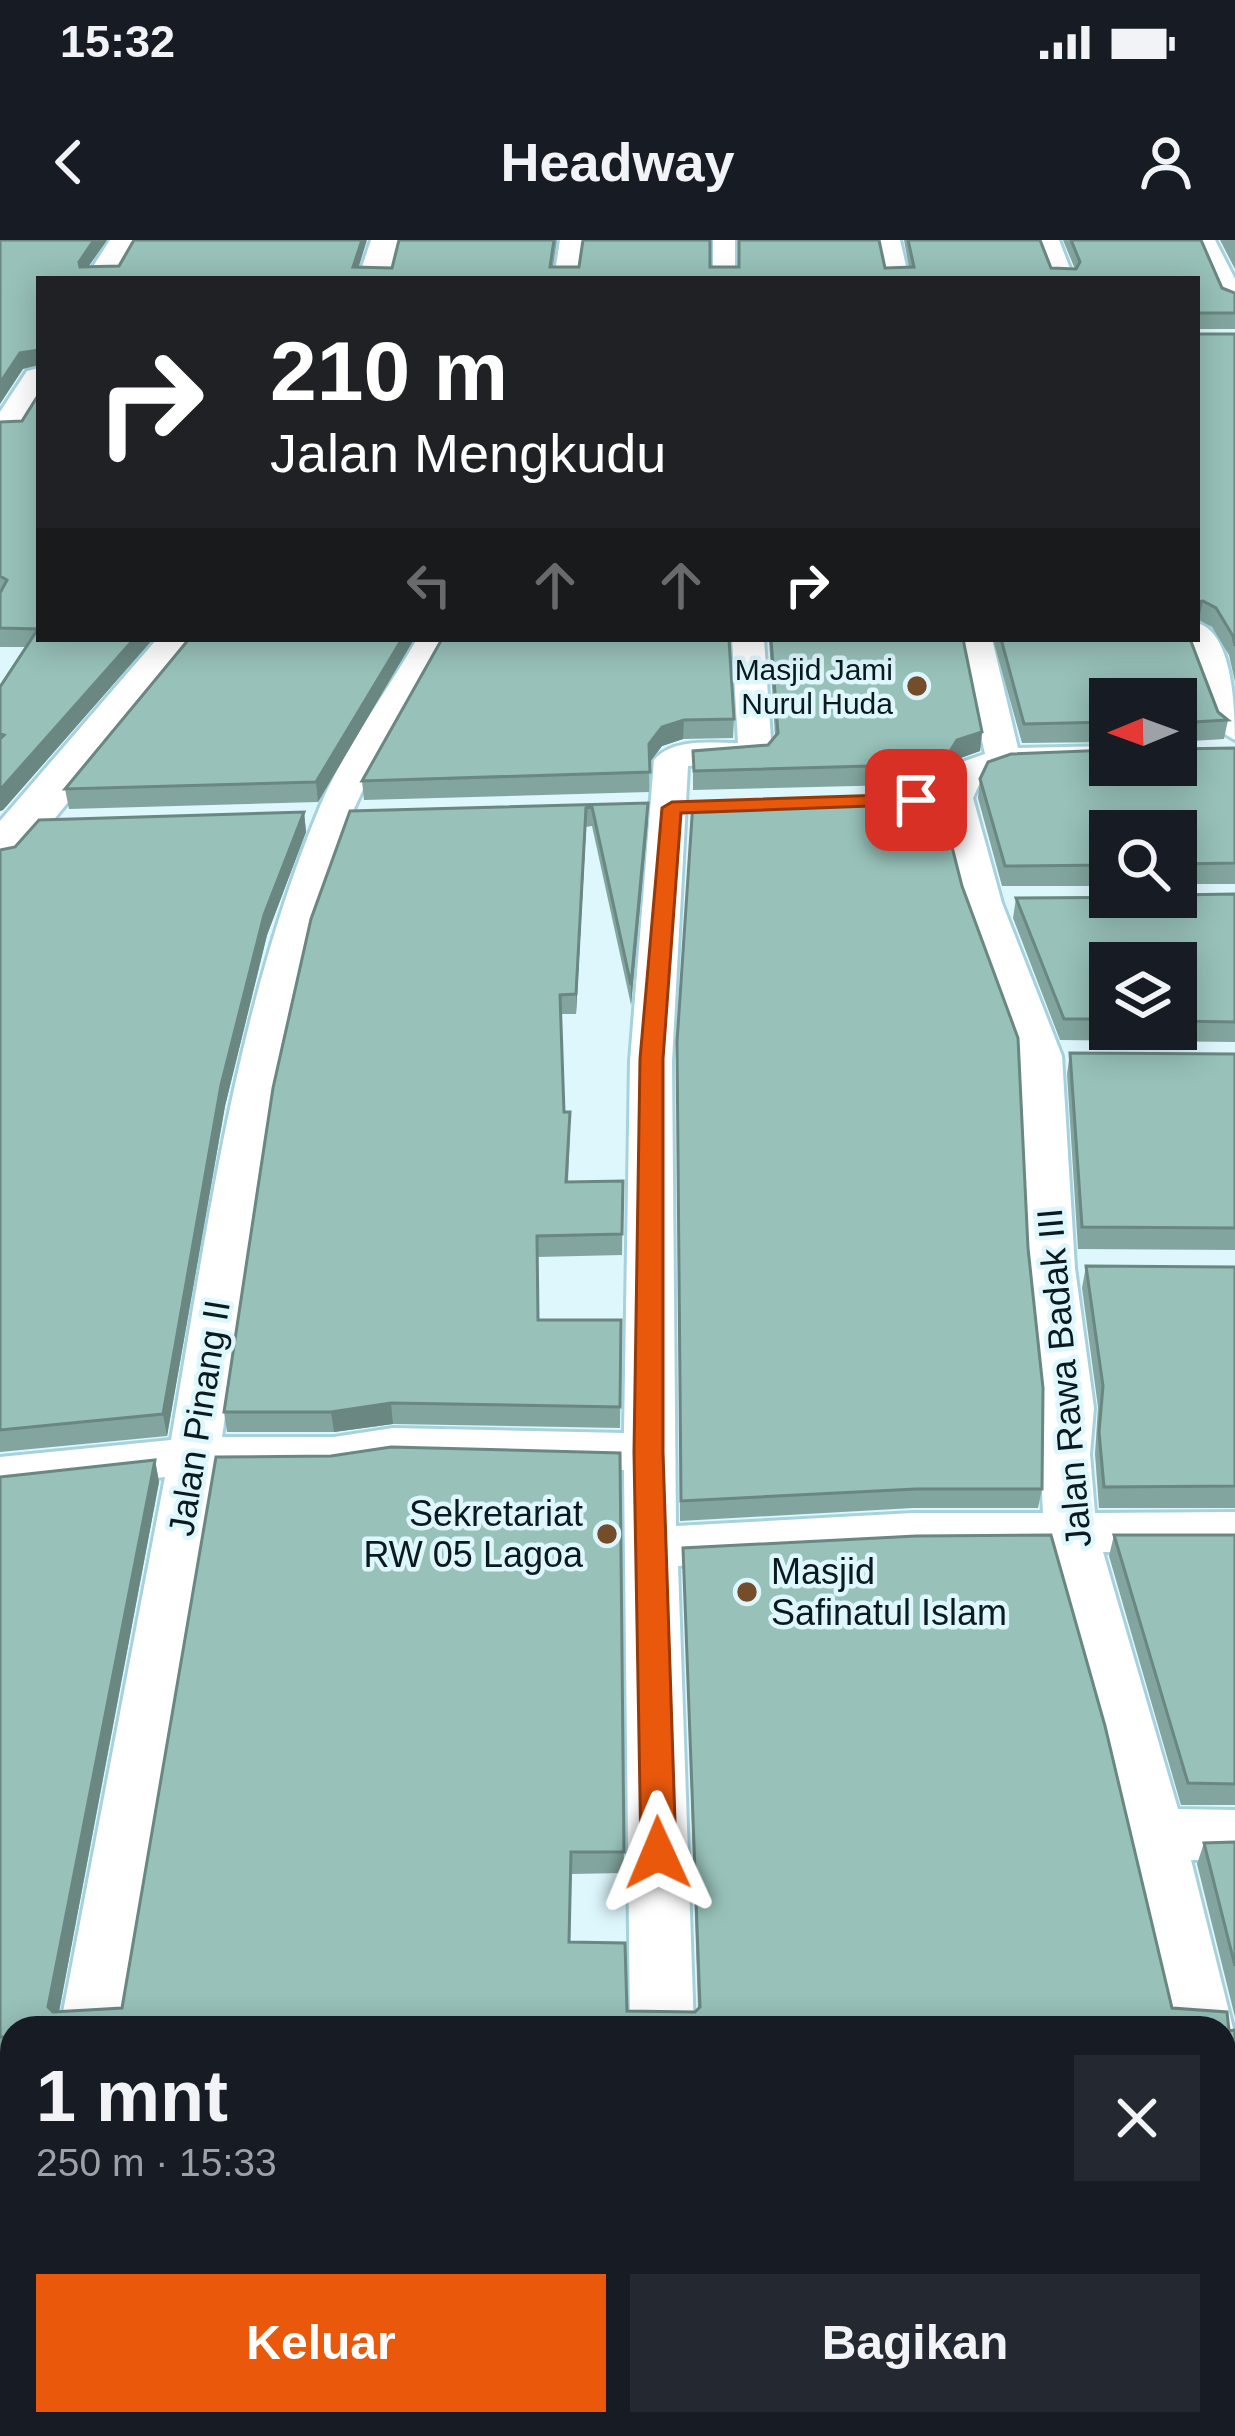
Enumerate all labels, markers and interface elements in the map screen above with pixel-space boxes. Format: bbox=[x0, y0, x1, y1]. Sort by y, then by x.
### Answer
text: 15:32 bbox=[60, 16, 175, 67]
icon: back bbox=[36, 129, 102, 195]
icon: person bbox=[1133, 129, 1199, 195]
text: Headway bbox=[500, 132, 735, 192]
icon: right bbox=[72, 324, 228, 480]
text: 210 m bbox=[270, 324, 508, 418]
text: Jalan Mengkudu bbox=[270, 423, 666, 483]
icon: left bbox=[396, 552, 462, 618]
icon: ahead bbox=[522, 552, 588, 618]
icon: ahead bbox=[648, 552, 714, 618]
icon: right bbox=[774, 552, 840, 618]
place label: Masjid Jami Nurul Huda bbox=[735, 653, 893, 720]
marker: Masjid Jami Nurul Huda bbox=[904, 673, 930, 699]
north arrow bbox=[1089, 678, 1197, 786]
map controls bbox=[1089, 678, 1197, 1050]
pin bbox=[865, 749, 967, 851]
icon: arrive bbox=[883, 767, 949, 833]
button: search bbox=[1089, 810, 1197, 918]
button: layers bbox=[1089, 942, 1197, 1050]
street label: Jalan Rawa Badak III bbox=[1029, 1207, 1099, 1549]
street label: Jalan Pinang II bbox=[160, 1297, 238, 1539]
place label: Sekretariat RW 05 Lagoa bbox=[364, 1493, 584, 1575]
marker: Sekretariat RW 05 Lagoa bbox=[594, 1521, 620, 1547]
place label: Masjid Safinatul Islam bbox=[771, 1551, 1007, 1633]
marker: Masjid Safinatul Islam bbox=[734, 1579, 760, 1605]
position arrow bbox=[595, 1790, 721, 1916]
button: close bbox=[1074, 2055, 1200, 2181]
text: 1 mnt bbox=[36, 2056, 228, 2136]
text: 250 m · 15:33 bbox=[36, 2141, 277, 2184]
button: Keluar bbox=[36, 2274, 606, 2412]
button: Bagikan bbox=[630, 2274, 1200, 2412]

